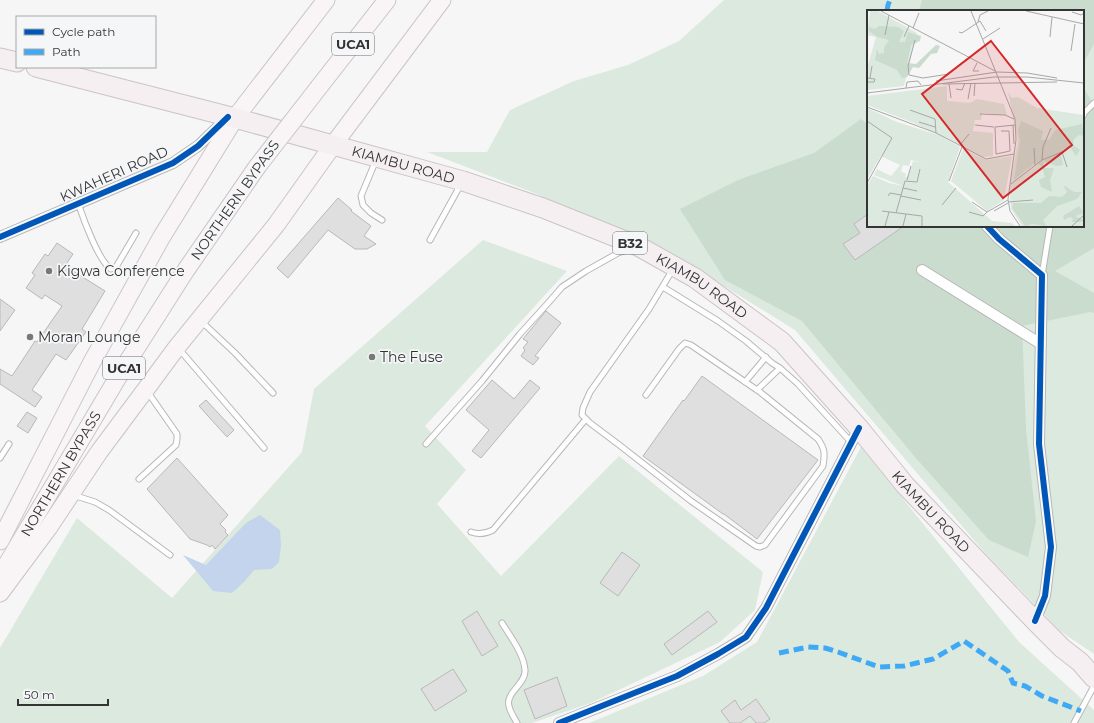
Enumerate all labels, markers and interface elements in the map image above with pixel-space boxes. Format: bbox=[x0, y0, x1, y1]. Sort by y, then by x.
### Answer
inset map bbox=[867, 10, 1084, 227]
legend bbox=[16, 16, 156, 68]
text: Cycle path bbox=[52, 24, 115, 39]
road number: UCA1 bbox=[332, 33, 374, 55]
text: Path bbox=[52, 44, 81, 59]
street label: NORTHERN BYPASS bbox=[187, 137, 283, 263]
street label: KWAHERI ROAD bbox=[57, 142, 171, 206]
street label: KIAMBU ROAD bbox=[350, 142, 457, 187]
road number: B32 bbox=[613, 232, 647, 254]
street label: KIAMBU ROAD bbox=[653, 249, 751, 323]
place label: Kigwa Conference bbox=[57, 262, 185, 280]
marker: Kigwa Conference bbox=[44, 266, 54, 276]
place label: Moran Lounge bbox=[38, 328, 140, 346]
marker: Moran Lounge bbox=[25, 332, 35, 342]
place label: The Fuse bbox=[380, 348, 443, 366]
marker: The Fuse bbox=[367, 352, 377, 362]
road number: UCA1 bbox=[103, 357, 145, 379]
street label: NORTHERN BYPASS bbox=[17, 408, 105, 540]
street label: KIAMBU ROAD bbox=[888, 467, 974, 557]
scale bar bbox=[18, 681, 108, 707]
text: 50 m bbox=[24, 687, 55, 702]

